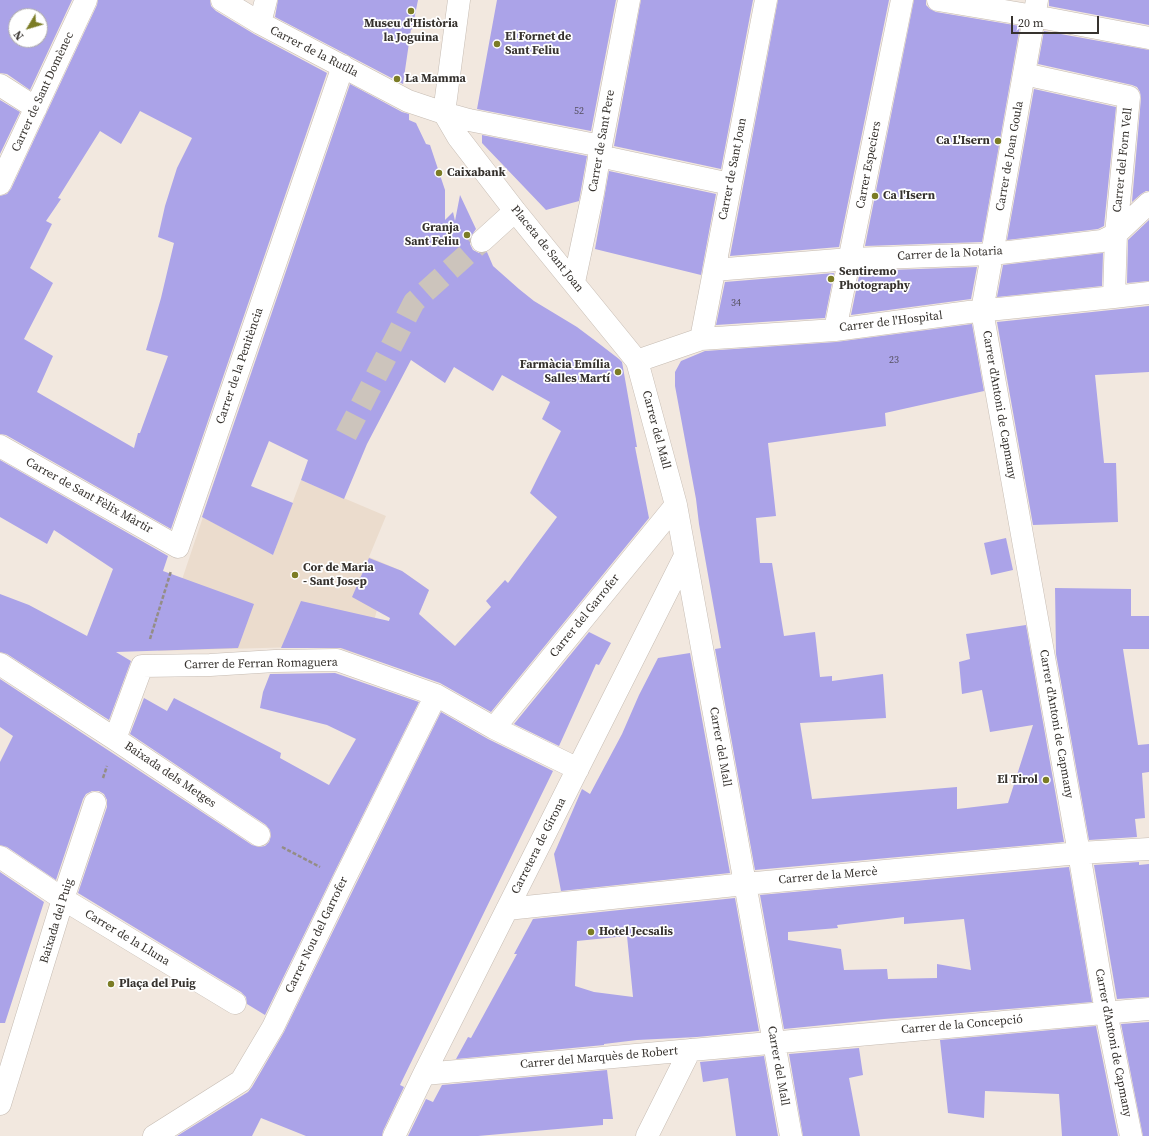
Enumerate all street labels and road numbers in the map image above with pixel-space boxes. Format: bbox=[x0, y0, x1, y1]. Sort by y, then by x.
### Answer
street label: Carrer de la Rutlla bbox=[267, 23, 361, 81]
street label: Carrer de Sant Domènec bbox=[9, 30, 77, 154]
street label: Carrer de Sant Pere bbox=[586, 89, 618, 193]
street label: Carrer de Joan Goula bbox=[993, 100, 1027, 212]
street label: Carrer del Forn Vell bbox=[1110, 107, 1136, 213]
street label: Carrer de Sant Joan bbox=[716, 117, 750, 221]
street label: Carrer Especiers bbox=[853, 120, 885, 210]
street label: Placeta de Sant Joan bbox=[508, 203, 586, 295]
street label: Carrer de la Notaria bbox=[897, 244, 1003, 264]
street label: Carrer de la Penitència bbox=[213, 306, 267, 426]
street label: Carrer de l'Hospital bbox=[839, 309, 943, 335]
street label: Carrer d'Antoni de Capmany bbox=[979, 330, 1019, 480]
street label: Carrer del Mall bbox=[639, 389, 673, 471]
street label: Carrer de Sant Fèlix Màrtir bbox=[23, 455, 155, 537]
street label: Carrer del Garrofer bbox=[547, 571, 623, 661]
street label: Carrer d'Antoni de Capmany bbox=[1036, 649, 1076, 799]
street label: Carrer de Ferran Romaguera bbox=[184, 655, 338, 673]
street label: Carrer del Mall bbox=[706, 706, 734, 788]
street label: Baixada dels Metges bbox=[121, 739, 219, 811]
street label: Carretera de Girona bbox=[509, 795, 569, 897]
street label: Carrer de la Mercè bbox=[778, 864, 878, 888]
street label: Carrer Nou del Garrofer bbox=[283, 874, 351, 996]
street label: Baixada del Puig bbox=[37, 877, 77, 965]
street label: Carrer de la Lluna bbox=[82, 907, 172, 969]
street label: Carrer d'Antoni de Capmany bbox=[1092, 968, 1134, 1118]
street label: Carrer de la Concepció bbox=[901, 1013, 1023, 1037]
street label: Carrer del Mall bbox=[764, 1025, 792, 1107]
street label: Carrer del Marquès de Robert bbox=[520, 1044, 678, 1072]

